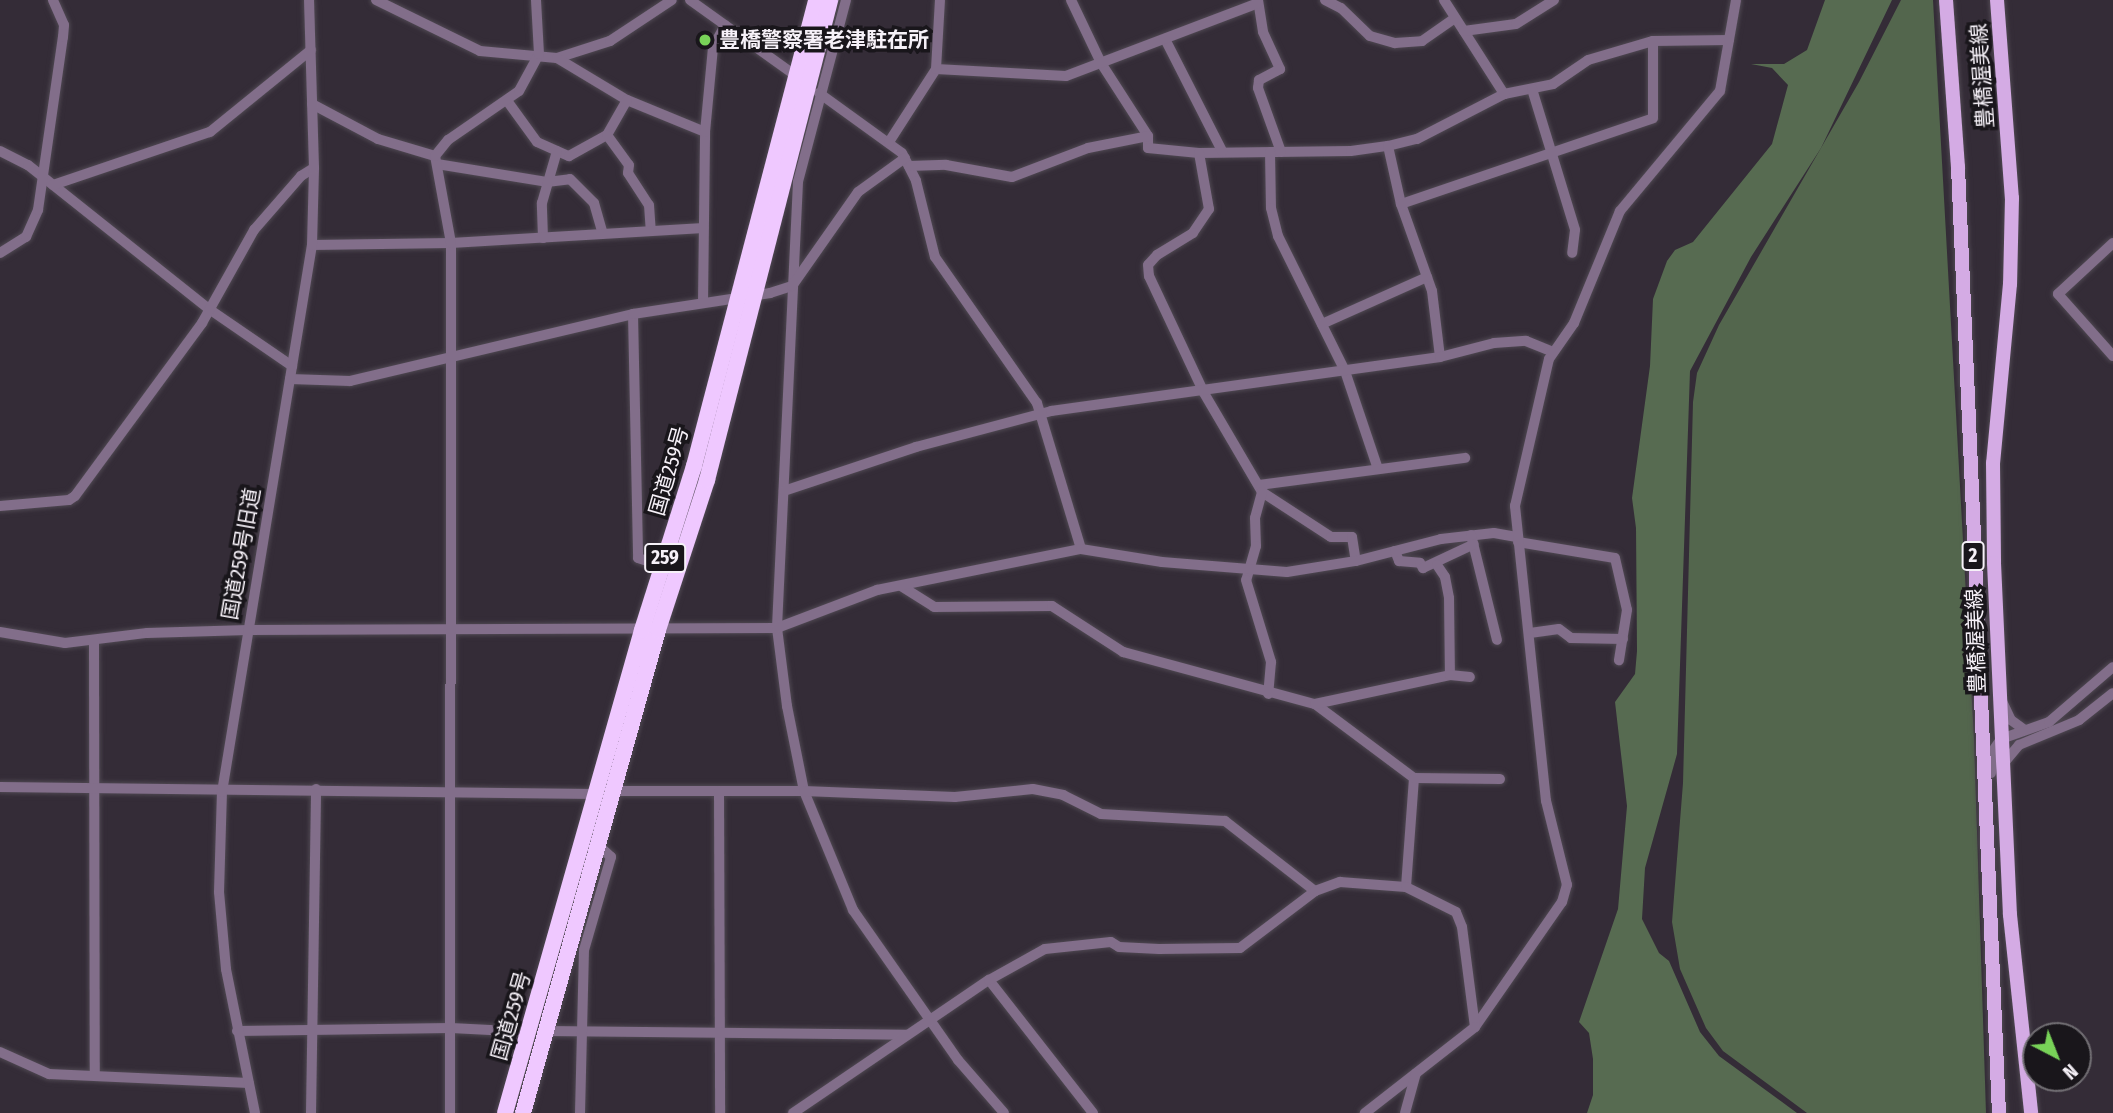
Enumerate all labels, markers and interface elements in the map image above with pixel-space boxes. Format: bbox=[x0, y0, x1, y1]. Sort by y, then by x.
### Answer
street label: 豊橋渥美線 bbox=[1966, 23, 1998, 129]
place label: 豊橋警察署老津駐在所 bbox=[719, 27, 929, 53]
marker: 豊橋警察署老津駐在所 bbox=[697, 32, 713, 48]
street label: 国道259号 bbox=[644, 423, 694, 519]
street label: 国道259号旧道 bbox=[217, 486, 265, 622]
road number: 2 bbox=[1961, 540, 1985, 572]
road number: 259 bbox=[644, 542, 686, 573]
street label: 豊橋渥美線 bbox=[1962, 588, 1990, 694]
street label: 国道259号 bbox=[486, 968, 536, 1064]
north arrow bbox=[2022, 1022, 2092, 1092]
text: N bbox=[2058, 1059, 2082, 1084]

